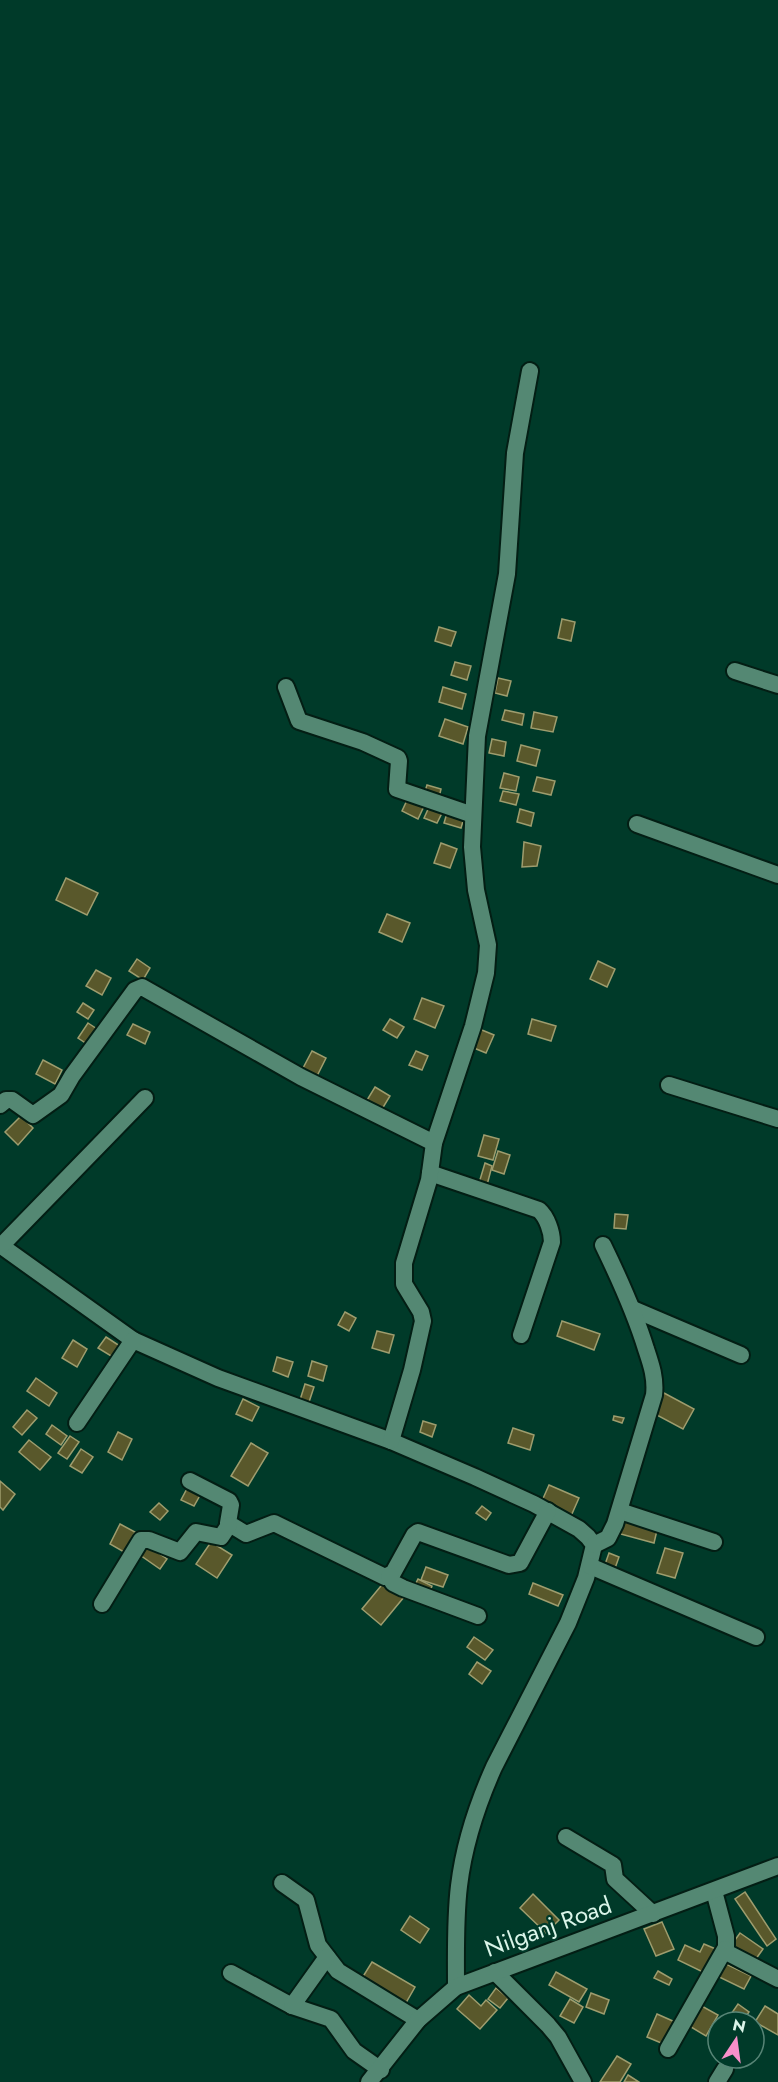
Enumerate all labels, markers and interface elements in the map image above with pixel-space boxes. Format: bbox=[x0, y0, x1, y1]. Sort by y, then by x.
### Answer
street label: Nilganj Road bbox=[479, 1887, 616, 1966]
north arrow bbox=[706, 2010, 766, 2070]
text: N bbox=[730, 2013, 748, 2039]

